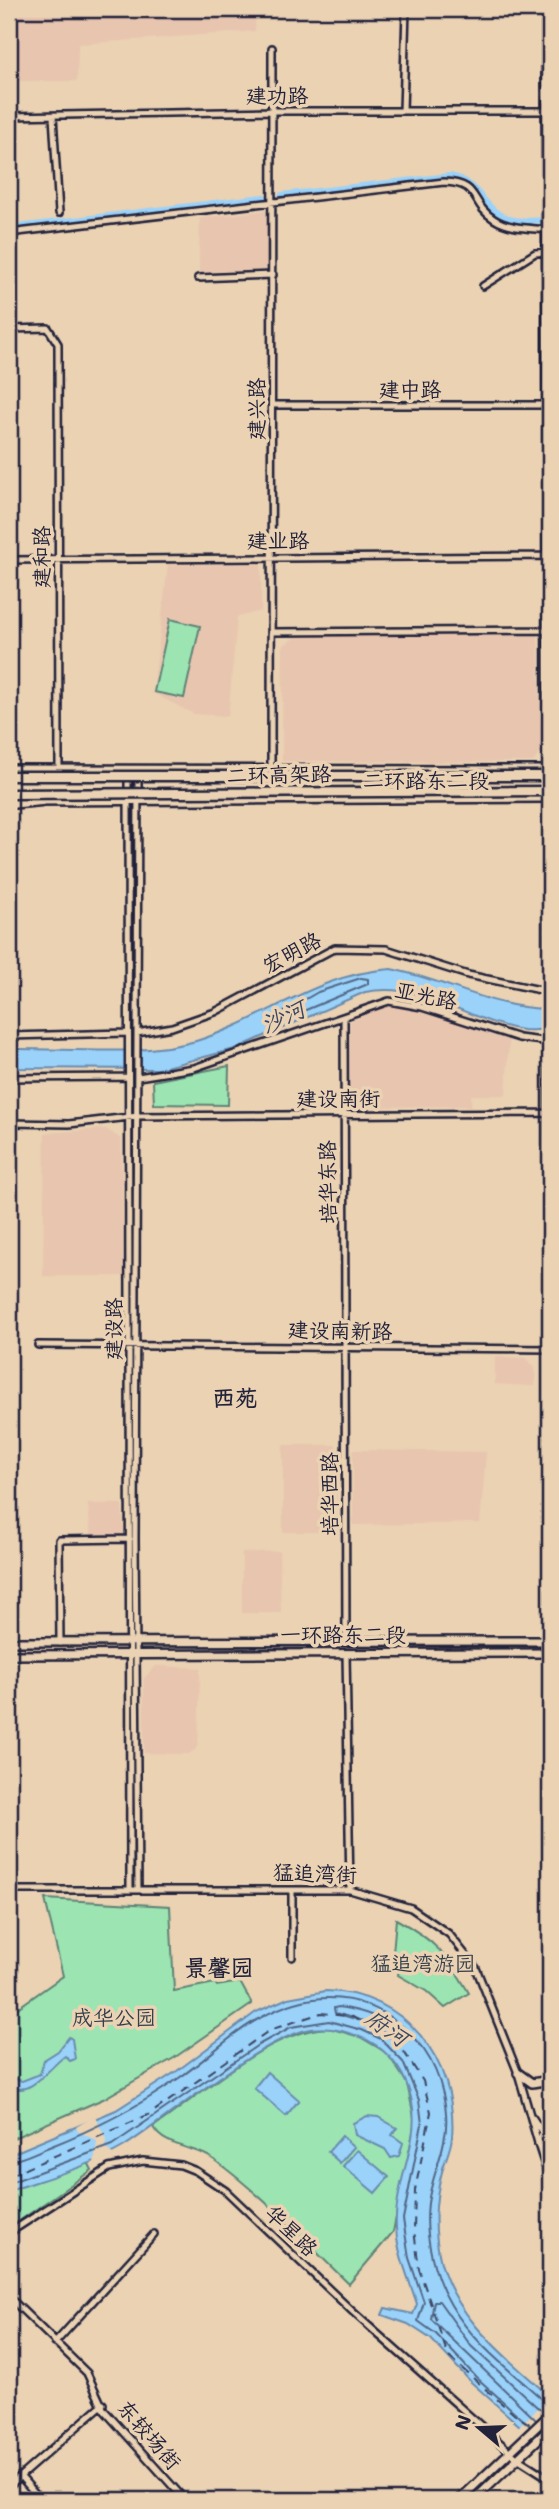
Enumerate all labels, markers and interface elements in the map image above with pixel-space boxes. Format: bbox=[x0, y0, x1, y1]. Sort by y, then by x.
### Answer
street label: 建功路 bbox=[246, 81, 309, 108]
street label: 建中路 bbox=[379, 375, 442, 402]
street label: 建兴路 bbox=[242, 378, 269, 441]
street label: 建和路 bbox=[27, 526, 54, 589]
street label: 建业路 bbox=[247, 526, 310, 553]
street label: 二环高架路 bbox=[226, 759, 332, 788]
street label: 二环路东二段 bbox=[363, 766, 489, 793]
street label: 宏明路 bbox=[257, 925, 325, 978]
street label: 亚光路 bbox=[393, 975, 460, 1014]
water label: 沙河 bbox=[255, 991, 313, 1039]
street label: 建设南街 bbox=[296, 1084, 380, 1111]
street label: 培华东路 bbox=[312, 1140, 341, 1224]
street label: 建设路 bbox=[99, 1298, 126, 1361]
street label: 建设南新路 bbox=[287, 1315, 393, 1344]
district label: 西苑 bbox=[212, 1382, 258, 1412]
street label: 培华西路 bbox=[315, 1452, 342, 1536]
street label: 一环路东二段 bbox=[280, 1620, 406, 1647]
street label: 猛追湾街 bbox=[273, 1858, 357, 1887]
park label: 猛追湾游园 bbox=[371, 1949, 476, 1976]
district label: 景馨园 bbox=[185, 1952, 254, 1982]
water label: 府河 bbox=[360, 2002, 418, 2055]
park label: 成华公园 bbox=[72, 2003, 156, 2030]
street label: 华星路 bbox=[260, 2198, 324, 2262]
street label: 东较场街 bbox=[112, 2393, 188, 2475]
north arrow bbox=[444, 2394, 514, 2464]
text: N bbox=[448, 2411, 477, 2433]

